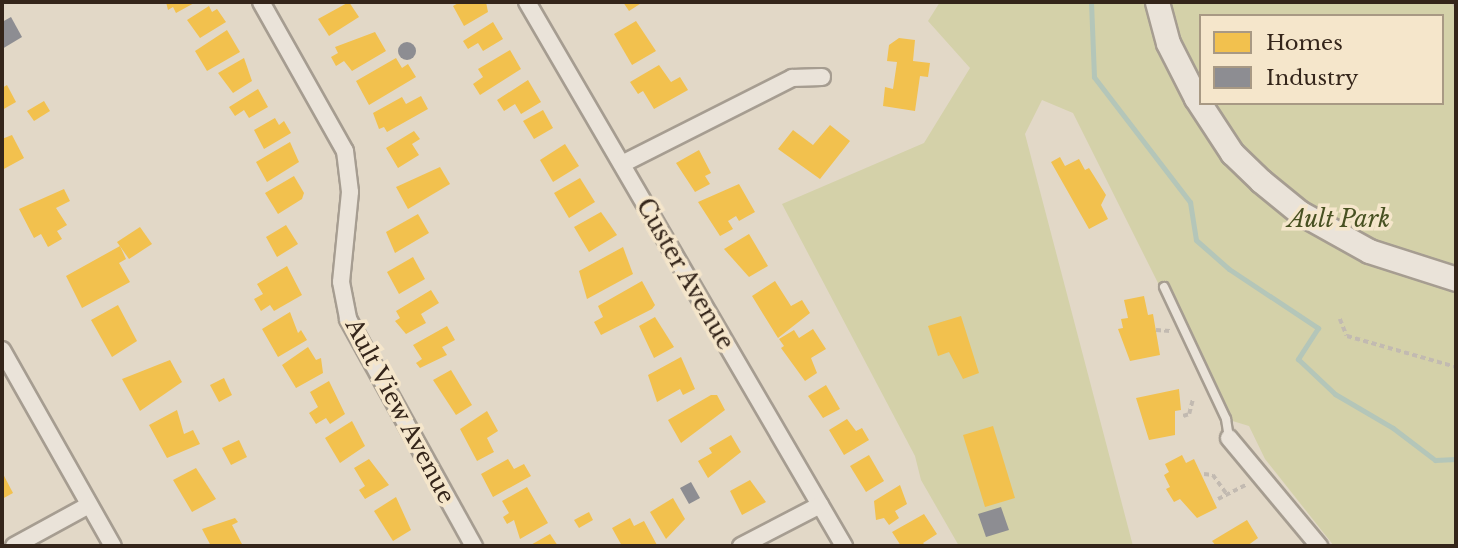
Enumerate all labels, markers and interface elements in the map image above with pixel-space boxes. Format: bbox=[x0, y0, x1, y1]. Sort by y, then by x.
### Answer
legend bbox=[1199, 14, 1444, 105]
text: Homes bbox=[1266, 30, 1343, 56]
text: Industry bbox=[1266, 65, 1358, 91]
street label: Custer Avenue bbox=[630, 193, 740, 355]
park label: Ault Park bbox=[1288, 205, 1390, 233]
street label: Ault View Avenue bbox=[339, 313, 461, 509]

